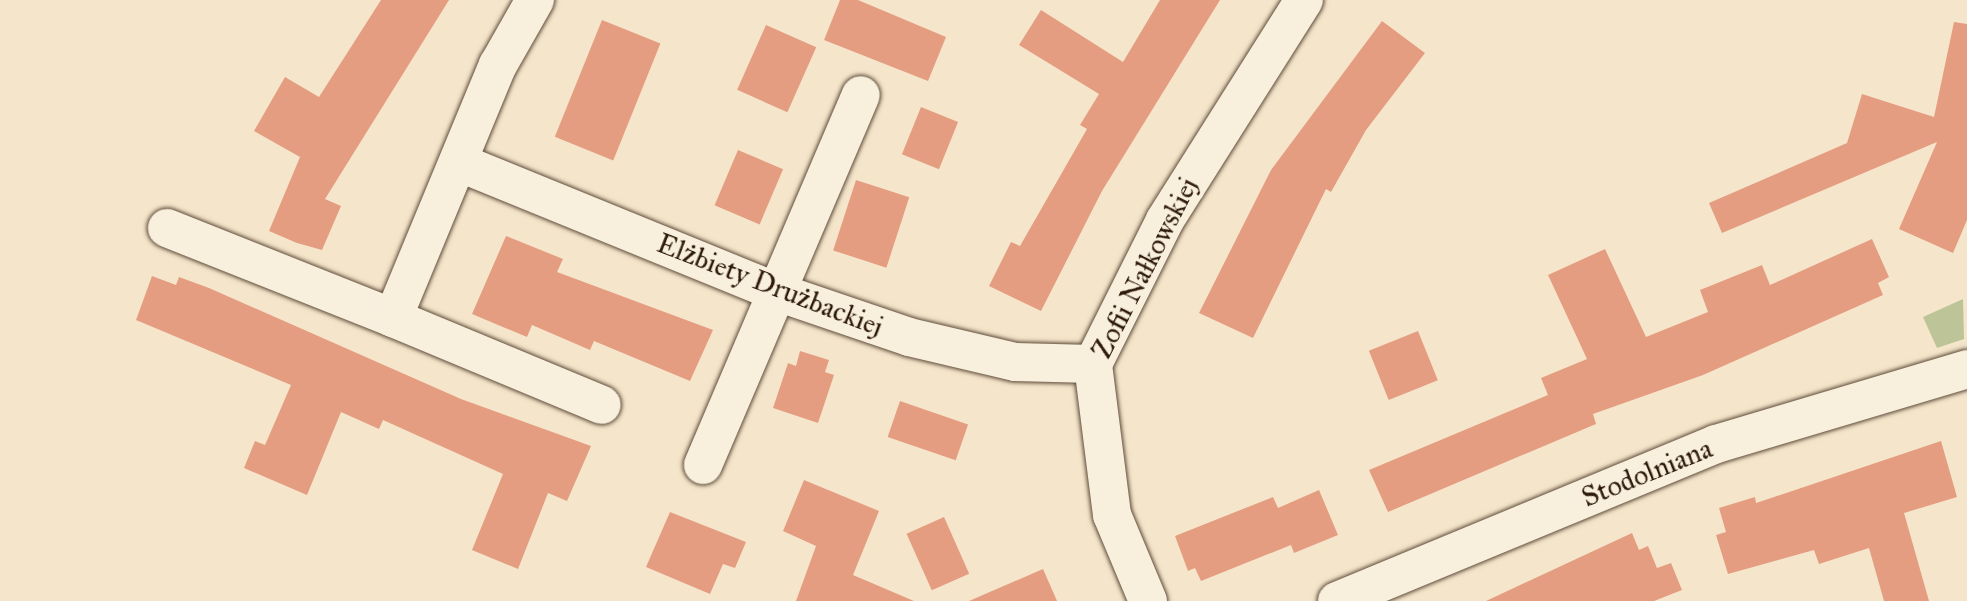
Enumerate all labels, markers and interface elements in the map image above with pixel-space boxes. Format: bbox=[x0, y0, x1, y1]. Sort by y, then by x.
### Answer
street label: Zofii Nałkowskiej bbox=[1085, 172, 1205, 364]
street label: Elżbiety Drużbackiej bbox=[652, 226, 888, 344]
street label: Stodolniana bbox=[1577, 432, 1717, 514]

